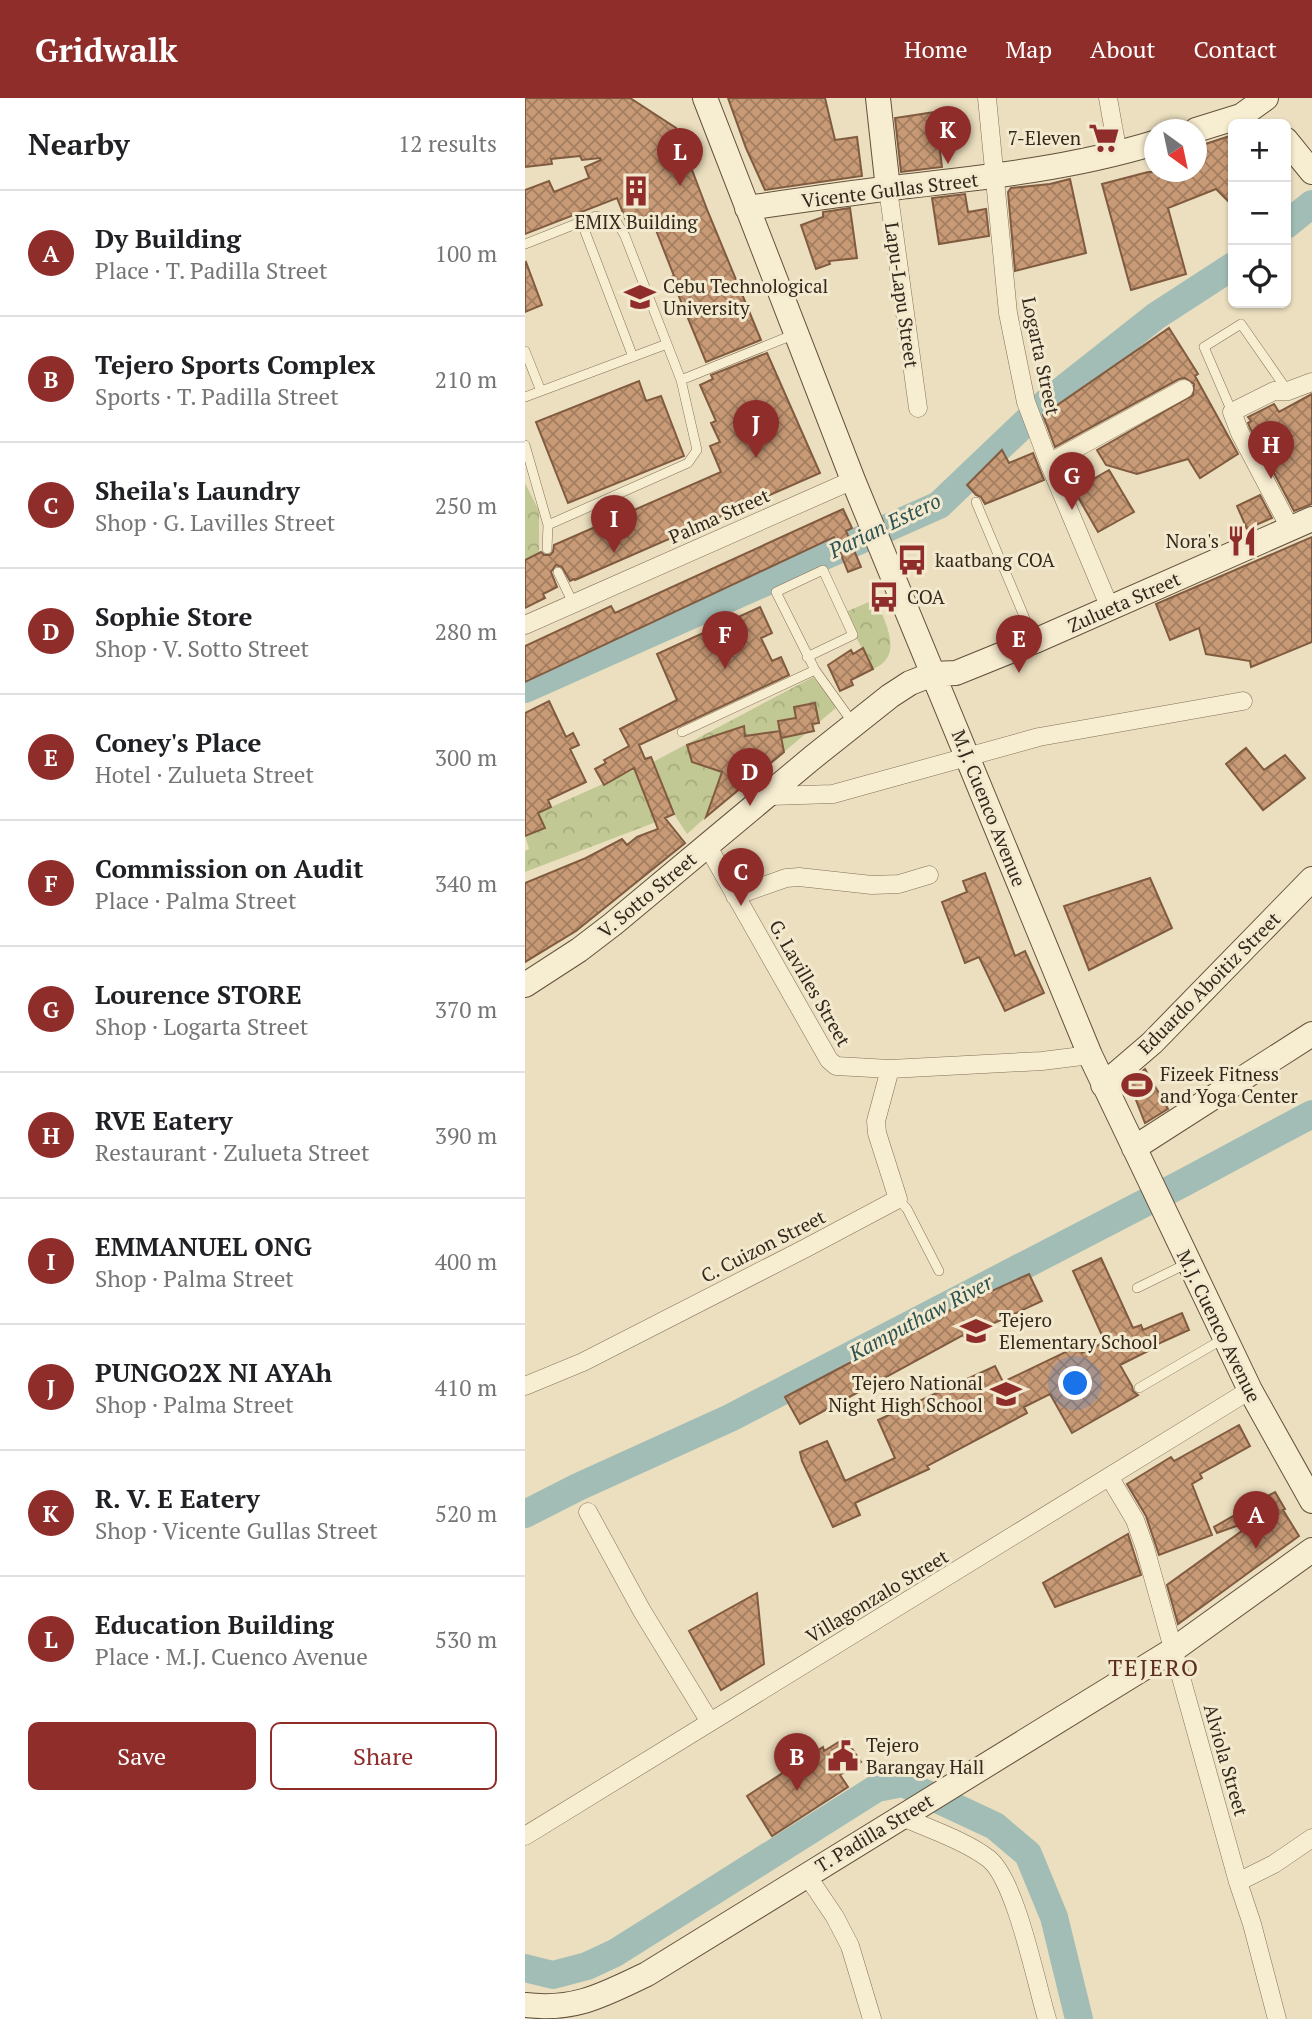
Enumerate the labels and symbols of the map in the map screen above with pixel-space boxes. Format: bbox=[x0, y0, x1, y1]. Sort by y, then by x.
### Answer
pin: K bbox=[925, 106, 971, 164]
north arrow bbox=[1144, 119, 1207, 182]
supermarket icon: 7-Eleven bbox=[1087, 121, 1121, 155]
place label: 7-Eleven bbox=[1008, 125, 1081, 150]
pin: L bbox=[657, 128, 703, 186]
street label: Vicente Gullas Street bbox=[800, 166, 980, 213]
building icon: EMIX Building bbox=[619, 174, 653, 208]
place label: EMIX Building bbox=[574, 209, 699, 234]
street label: Lapu-Lapu Street bbox=[880, 221, 925, 369]
place label: Cebu Technological University bbox=[663, 273, 828, 320]
school or university icon: Cebu Technological University bbox=[623, 280, 657, 314]
street label: Logarta Street bbox=[1017, 295, 1066, 417]
pin: J bbox=[733, 400, 779, 458]
pin: H bbox=[1248, 421, 1294, 479]
pin: G bbox=[1049, 452, 1095, 510]
street label: Palma Street bbox=[664, 482, 773, 549]
water label: Parian Estero bbox=[823, 486, 945, 565]
pin: I bbox=[591, 495, 637, 553]
restaurant icon: Nora's bbox=[1225, 524, 1259, 558]
place label: Nora's bbox=[1166, 528, 1219, 553]
bus stop icon: kaatbang COA bbox=[895, 543, 929, 577]
place label: kaatbang COA bbox=[935, 547, 1055, 572]
street label: Zulueta Street bbox=[1064, 566, 1184, 637]
bus stop icon: COA bbox=[867, 580, 901, 614]
place label: COA bbox=[907, 584, 945, 609]
pin: F bbox=[702, 611, 748, 669]
pin: E bbox=[996, 615, 1042, 673]
street label: M.J. Cuenco Avenue bbox=[947, 726, 1032, 890]
pin: D bbox=[727, 748, 773, 806]
street label: V. Sotto Street bbox=[592, 846, 701, 943]
pin: C bbox=[718, 848, 764, 906]
street label: Eduardo Aboitiz Street bbox=[1132, 906, 1285, 1059]
street label: G. Lavilles Street bbox=[764, 915, 857, 1051]
place label: Fizeek Fitness and Yoga Center bbox=[1160, 1061, 1298, 1108]
sports icon: Fizeek Fitness and Yoga Center bbox=[1120, 1068, 1154, 1102]
street label: C. Cuizon Street bbox=[696, 1203, 829, 1288]
street label: M.J. Cuenco Avenue bbox=[1172, 1245, 1267, 1406]
water label: Kamputhaw River bbox=[843, 1267, 998, 1367]
place label: Tejero Elementary School bbox=[999, 1307, 1158, 1354]
school or university icon: Tejero Elementary School bbox=[959, 1314, 993, 1348]
your location bbox=[1058, 1366, 1092, 1400]
place label: Tejero National Night High School bbox=[828, 1370, 983, 1417]
school or university icon: Tejero National Night High School bbox=[989, 1377, 1023, 1411]
pin: A bbox=[1233, 1491, 1279, 1549]
street label: Villagonzalo Street bbox=[801, 1543, 953, 1648]
district label: TEJERO bbox=[1108, 1652, 1200, 1683]
street label: Alviola Street bbox=[1199, 1701, 1254, 1819]
place label: Tejero Barangay Hall bbox=[866, 1732, 984, 1779]
pin: B bbox=[774, 1733, 820, 1791]
public building icon: Tejero Barangay Hall bbox=[826, 1739, 860, 1773]
street label: T. Padilla Street bbox=[810, 1787, 937, 1878]

